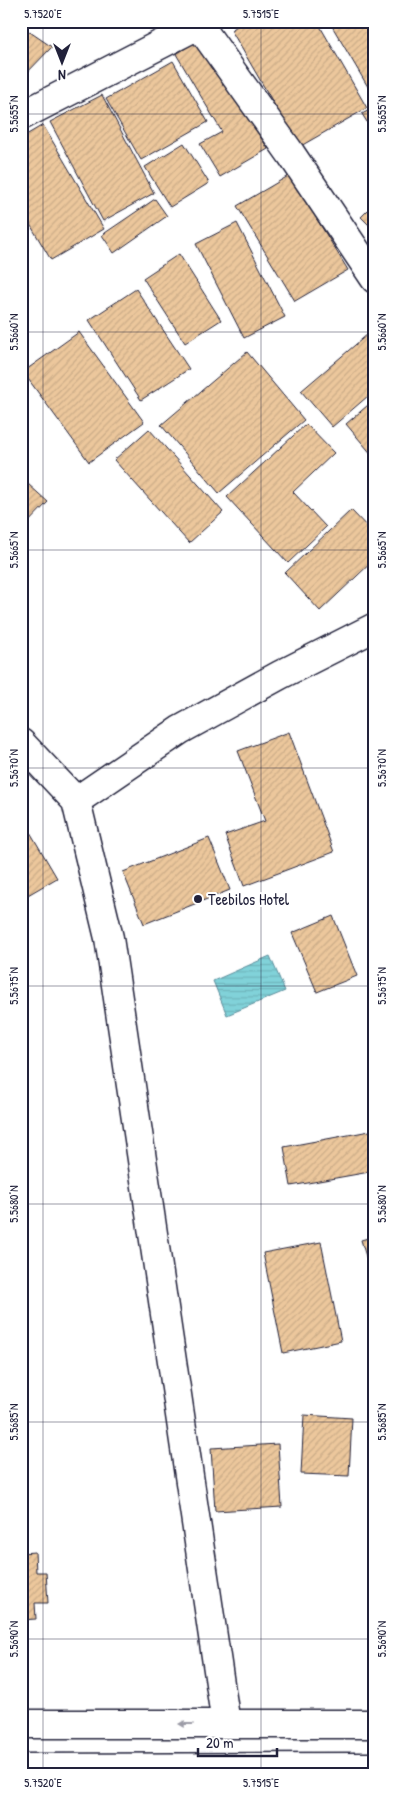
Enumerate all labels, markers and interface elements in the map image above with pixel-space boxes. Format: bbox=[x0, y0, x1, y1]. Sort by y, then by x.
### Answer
text: 5.7520°E bbox=[24, 5, 63, 22]
text: 5.7515°E bbox=[243, 5, 280, 22]
north arrow bbox=[38, 38, 88, 88]
text: N bbox=[58, 66, 66, 85]
text: 5.5655°N bbox=[5, 96, 22, 132]
text: 5.5655°N bbox=[373, 96, 390, 132]
text: 5.5660°N bbox=[5, 314, 22, 350]
text: 5.5660°N bbox=[373, 314, 390, 350]
text: 5.5665°N bbox=[5, 532, 22, 568]
text: 5.5665°N bbox=[373, 532, 390, 568]
text: 5.5670°N bbox=[5, 749, 22, 787]
text: 5.5670°N bbox=[373, 749, 390, 787]
place label: Teebilos Hotel bbox=[208, 888, 290, 910]
marker: Teebilos Hotel bbox=[192, 893, 204, 905]
text: 5.5675°N bbox=[5, 967, 22, 1005]
text: 5.5675°N bbox=[373, 967, 390, 1005]
text: 5.5680°N bbox=[5, 1185, 22, 1223]
text: 5.5680°N bbox=[373, 1185, 390, 1223]
text: 5.5685°N bbox=[5, 1404, 22, 1440]
text: 5.5685°N bbox=[373, 1404, 390, 1440]
text: 5.5690°N bbox=[5, 1621, 22, 1657]
text: 5.5690°N bbox=[373, 1621, 390, 1657]
one-way arrow bbox=[178, 1720, 194, 1728]
scale bar bbox=[198, 1726, 277, 1758]
text: 20 m bbox=[206, 1732, 233, 1753]
text: 5.7520°E bbox=[24, 1774, 63, 1791]
text: 5.7515°E bbox=[243, 1774, 280, 1791]

